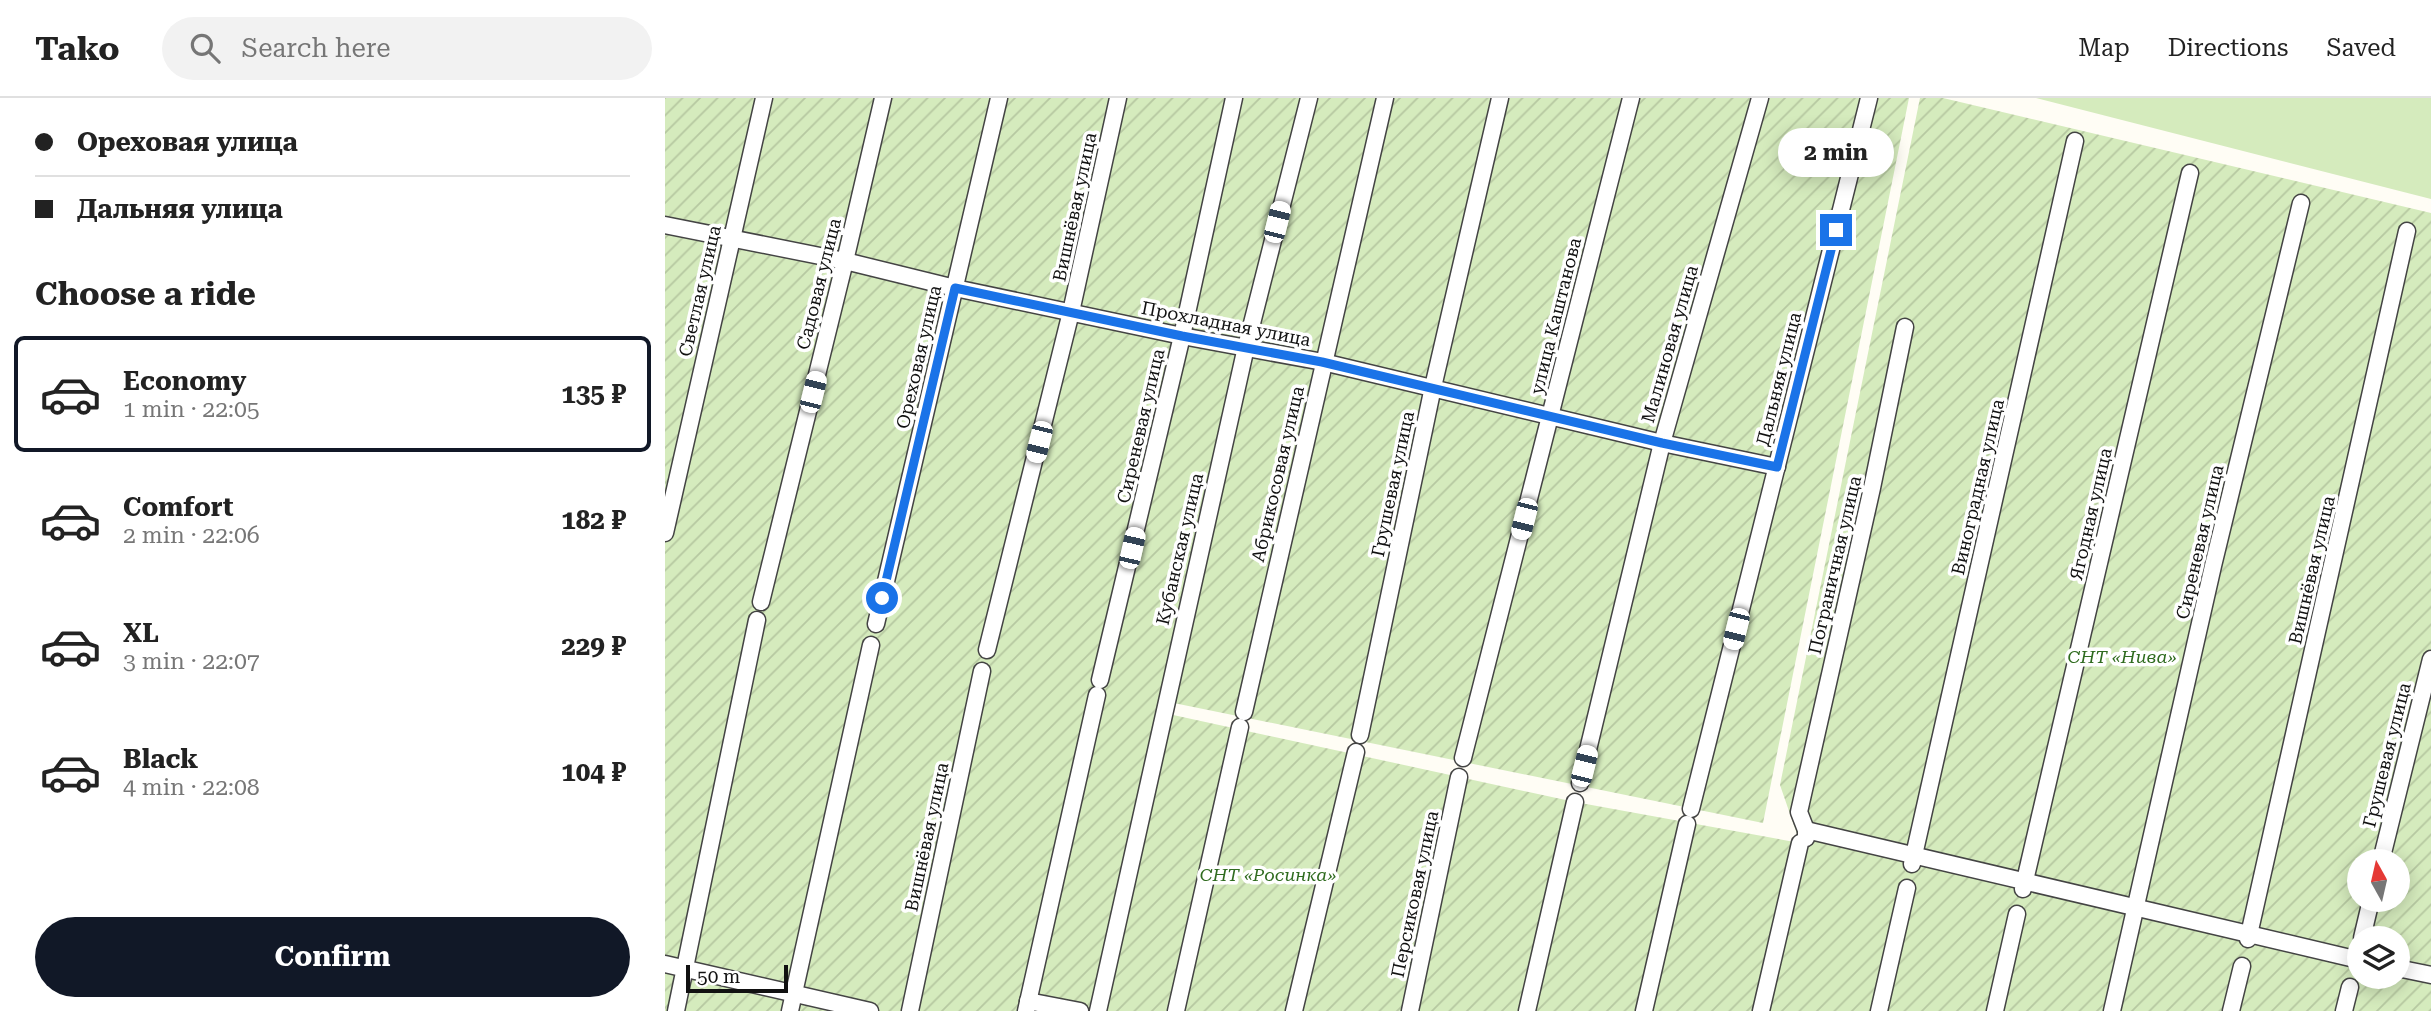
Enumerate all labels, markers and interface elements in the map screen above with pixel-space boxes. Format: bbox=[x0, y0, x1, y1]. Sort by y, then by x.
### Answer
search box bbox=[162, 17, 652, 80]
text: Tako bbox=[35, 29, 120, 68]
icon: search bbox=[186, 29, 224, 67]
text: Search here bbox=[242, 33, 390, 63]
text: Map bbox=[2078, 34, 2130, 62]
text: Directions bbox=[2168, 34, 2288, 62]
text: Saved bbox=[2326, 34, 2396, 62]
text: Ореховая улица bbox=[77, 127, 298, 157]
callout: 2 min bbox=[1778, 129, 1894, 178]
street label: Вишнёвая улица bbox=[1048, 130, 1101, 283]
text: 2 min bbox=[1804, 139, 1868, 166]
text: Дальняя улица bbox=[77, 194, 283, 224]
car bbox=[1262, 199, 1293, 245]
route end bbox=[1820, 214, 1852, 246]
street label: Садовая улица bbox=[792, 216, 845, 352]
street label: Светлая улица bbox=[674, 223, 725, 359]
street label: улица Каштанова bbox=[1526, 235, 1585, 396]
street label: Малиновая улица bbox=[1637, 262, 1702, 425]
text: Choose a ride bbox=[35, 275, 256, 313]
street label: Ореховая улица bbox=[892, 283, 945, 431]
street label: Прохладная улица bbox=[1140, 297, 1313, 350]
street label: Дальняя улица bbox=[1752, 310, 1805, 448]
street label: Сиреневая улица bbox=[1113, 346, 1169, 505]
icon: car bbox=[39, 363, 102, 426]
text: Economy bbox=[123, 366, 246, 396]
car bbox=[798, 369, 829, 415]
text: 135 ₽ bbox=[561, 379, 626, 409]
street label: Абрикосовая улица bbox=[1247, 384, 1308, 564]
text: 1 min · 22:05 bbox=[123, 396, 260, 423]
street label: Виноградная улица bbox=[1947, 397, 2008, 577]
street label: Грушевая улица bbox=[1367, 409, 1418, 559]
car bbox=[1024, 419, 1055, 465]
street label: Ягодная улица bbox=[2065, 446, 2116, 582]
street label: Сиреневая улица bbox=[2172, 462, 2228, 621]
street label: Кубанская улица bbox=[1152, 471, 1207, 627]
street label: Пограничная улица bbox=[1804, 473, 1865, 656]
icon: car bbox=[39, 489, 102, 552]
text: Comfort bbox=[123, 492, 233, 522]
street label: Вишнёвая улица bbox=[2284, 493, 2339, 646]
car bbox=[1509, 496, 1540, 542]
text: 182 ₽ bbox=[561, 505, 626, 535]
text: 2 min · 22:06 bbox=[123, 522, 260, 549]
car bbox=[1118, 525, 1147, 571]
route start bbox=[866, 582, 898, 614]
car bbox=[1721, 606, 1752, 652]
icon: car bbox=[39, 615, 102, 678]
text: XL bbox=[123, 618, 159, 648]
text: 229 ₽ bbox=[561, 631, 626, 661]
park label: СНТ «Нива» bbox=[2068, 646, 2177, 667]
text: 3 min · 22:07 bbox=[123, 648, 260, 675]
street label: Грушевая улица bbox=[2358, 680, 2415, 829]
icon: car bbox=[39, 741, 102, 804]
car bbox=[1569, 743, 1600, 789]
text: Black bbox=[123, 744, 198, 774]
text: 104 ₽ bbox=[561, 757, 626, 787]
street label: Вишнёвая улица bbox=[900, 760, 953, 913]
text: 4 min · 22:08 bbox=[123, 774, 260, 801]
street label: Персиковая улица bbox=[1387, 808, 1443, 979]
north arrow bbox=[2347, 849, 2410, 912]
map controls bbox=[2347, 849, 2410, 989]
park label: СНТ «Росинка» bbox=[1200, 864, 1336, 885]
button: Confirm bbox=[35, 917, 630, 997]
button: layers bbox=[2347, 926, 2410, 989]
scale bar bbox=[686, 962, 787, 994]
text: 50 m bbox=[697, 965, 740, 988]

